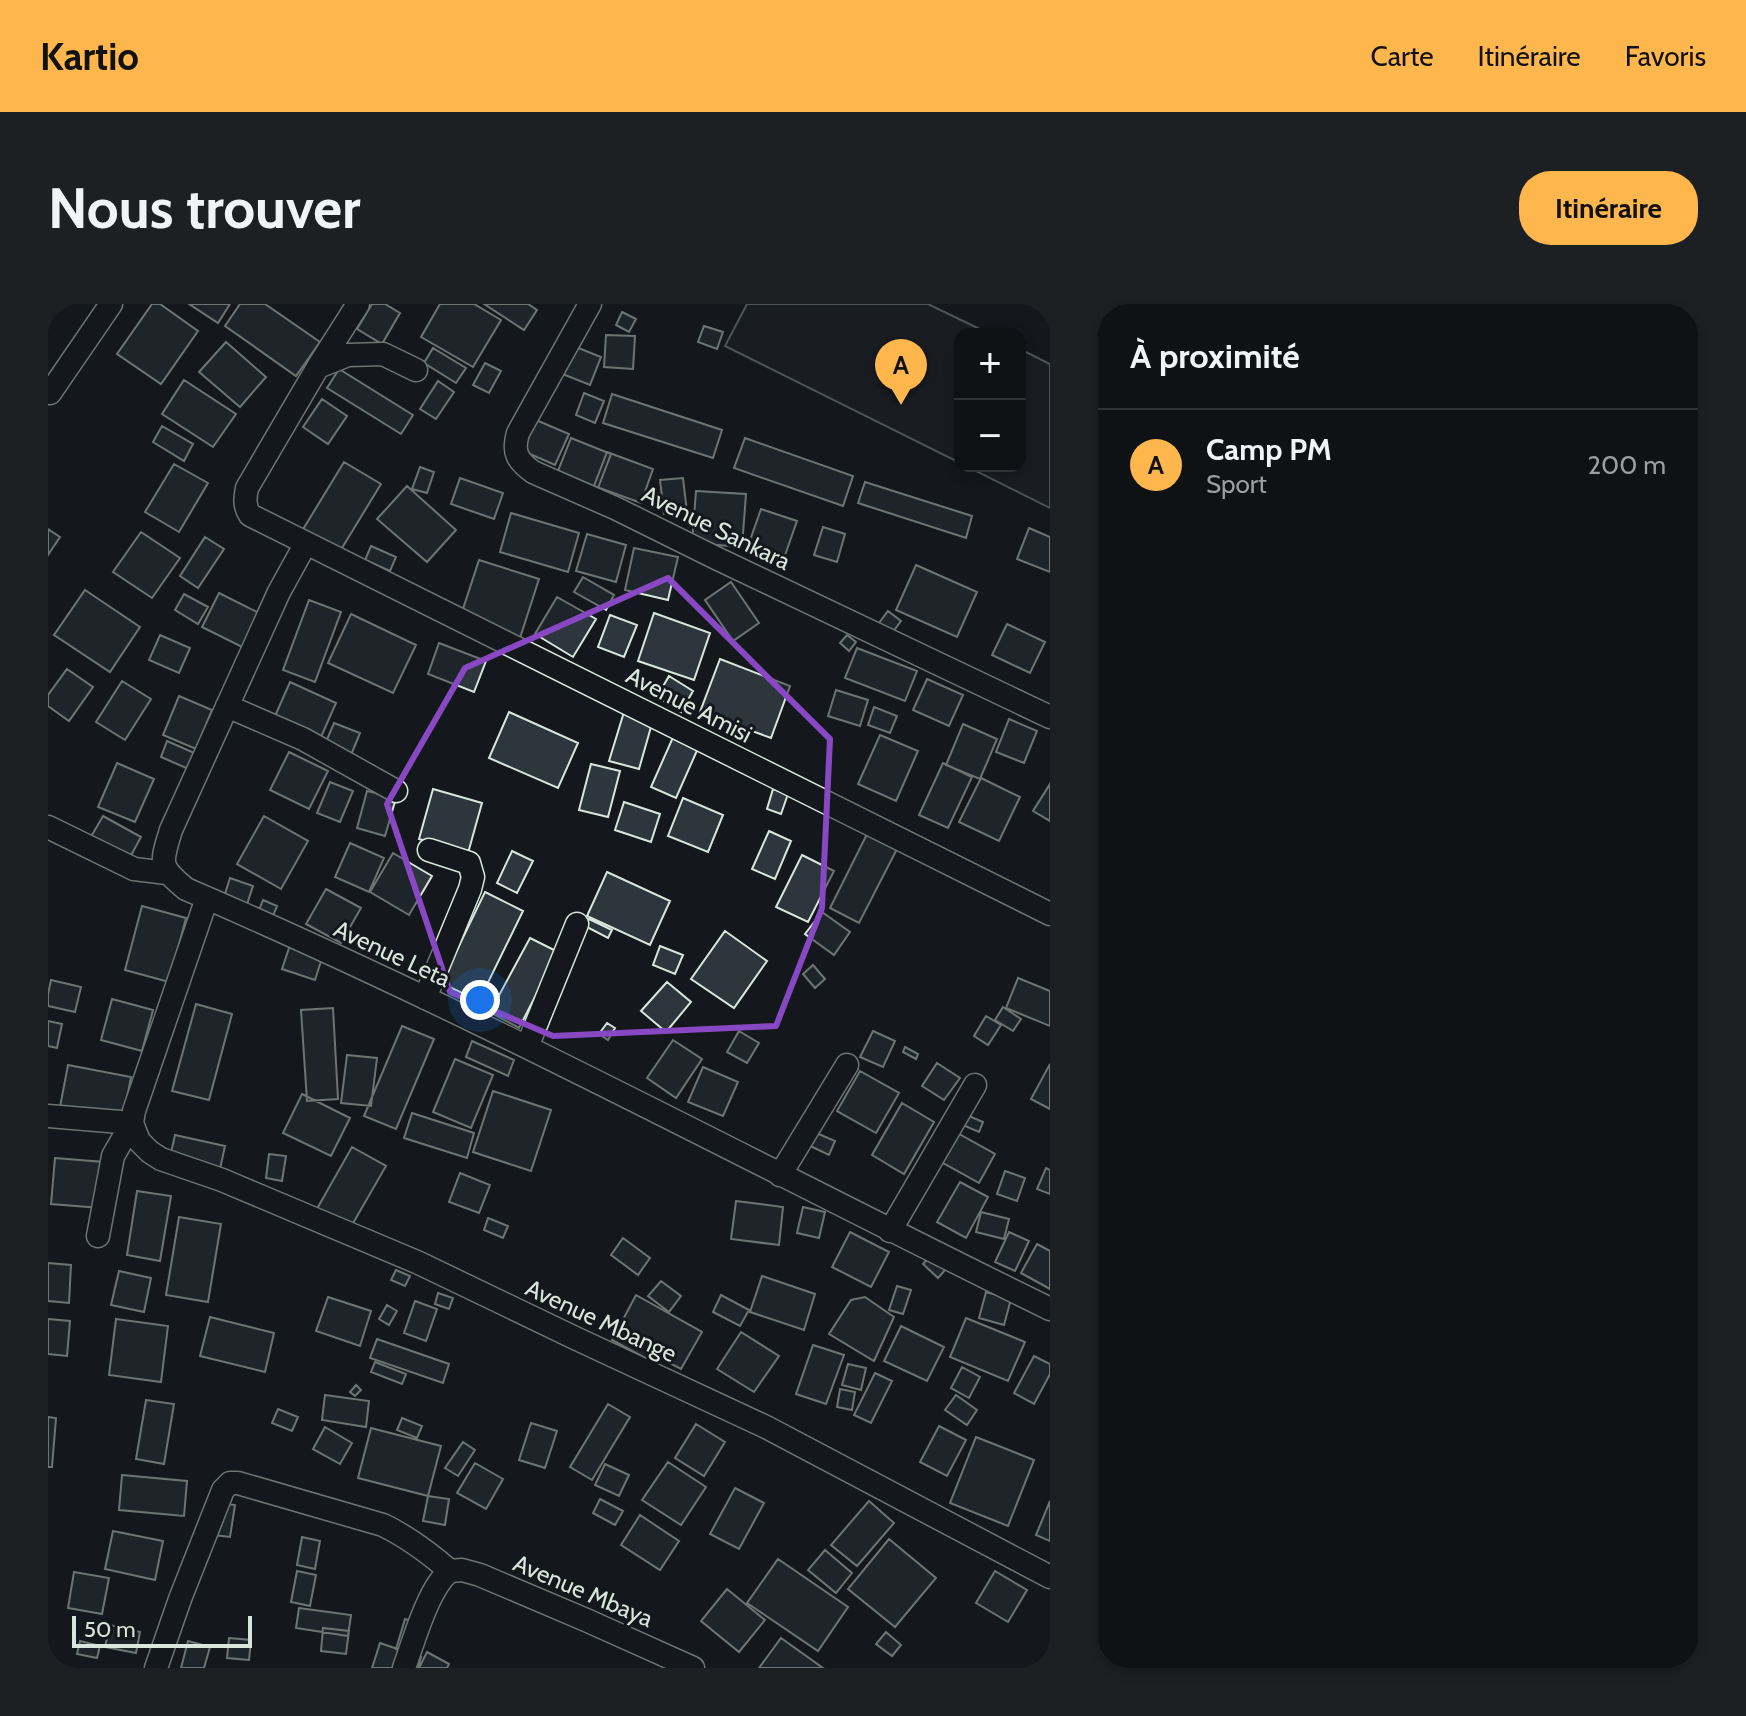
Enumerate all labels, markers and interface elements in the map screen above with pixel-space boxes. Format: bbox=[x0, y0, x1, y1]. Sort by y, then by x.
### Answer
text: Kartio bbox=[40, 33, 139, 80]
text: Carte bbox=[1370, 39, 1434, 73]
text: Itinéraire bbox=[1478, 39, 1581, 73]
text: Favoris bbox=[1625, 39, 1706, 73]
button: Itinéraire bbox=[1519, 171, 1698, 245]
text: Nous trouver bbox=[48, 174, 361, 242]
map controls bbox=[954, 328, 1026, 472]
button: + bbox=[954, 328, 1026, 400]
text: À proximité bbox=[1130, 335, 1300, 377]
pin: A bbox=[875, 339, 927, 405]
button: − bbox=[954, 400, 1026, 472]
text: Camp PM bbox=[1206, 431, 1332, 468]
text: A bbox=[1148, 449, 1164, 481]
text: 200 m bbox=[1587, 449, 1666, 481]
text: Sport bbox=[1206, 468, 1267, 500]
street label: Avenue Sankara bbox=[637, 479, 796, 576]
street label: Avenue Amisi bbox=[621, 660, 757, 749]
street label: Avenue Leta bbox=[329, 914, 456, 993]
your location bbox=[460, 980, 500, 1020]
street label: Avenue Mbange bbox=[521, 1273, 681, 1368]
street label: Avenue Mbaya bbox=[509, 1548, 658, 1633]
scale bar bbox=[72, 1612, 252, 1648]
text: 50 m bbox=[84, 1616, 136, 1643]

